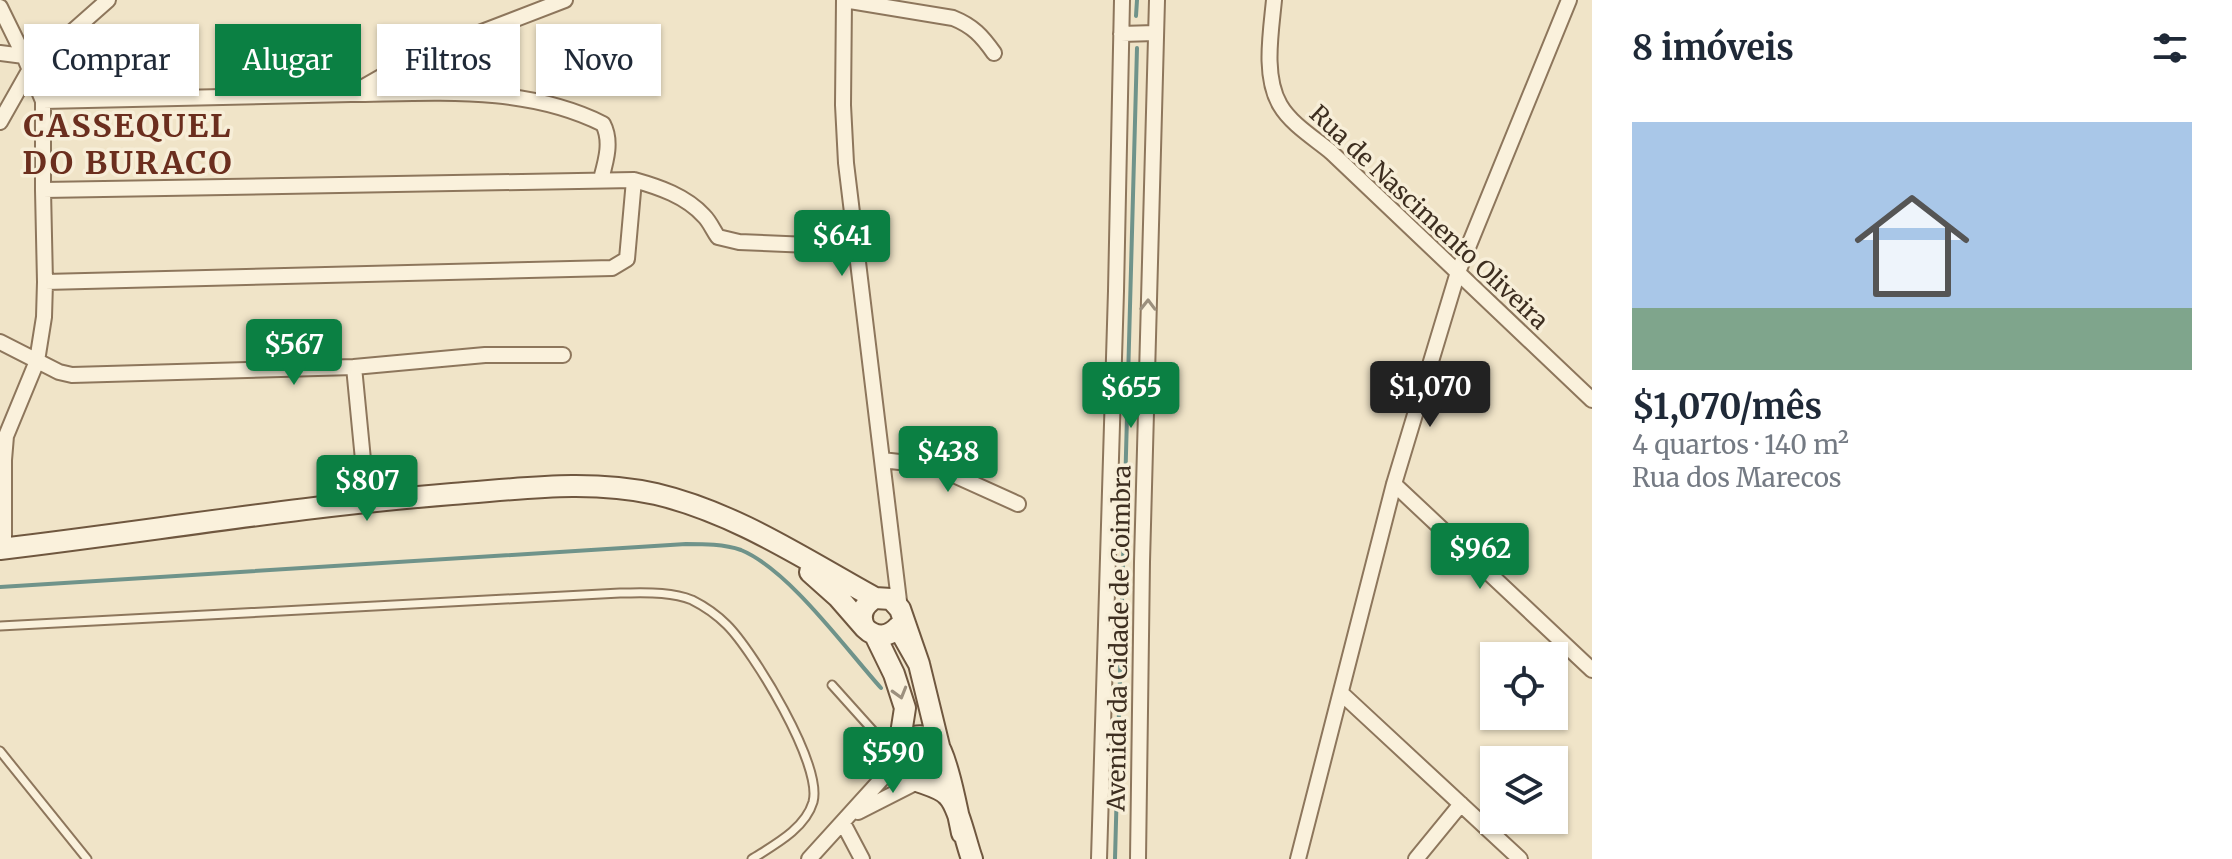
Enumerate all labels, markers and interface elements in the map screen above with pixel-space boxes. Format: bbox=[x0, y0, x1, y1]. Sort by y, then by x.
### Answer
chip: Comprar bbox=[24, 24, 199, 96]
chip: Alugar bbox=[215, 24, 361, 96]
chip: Filtros bbox=[377, 24, 520, 96]
chip: Novo bbox=[536, 24, 661, 96]
icon: filters bbox=[2148, 26, 2192, 70]
text: 8 imóveis bbox=[1632, 27, 1794, 69]
street label: Rua de Nascimento Oliveira bbox=[1303, 98, 1555, 336]
district label: CASSEQUEL DO BURACO bbox=[22, 106, 234, 183]
icon: home bbox=[1840, 174, 1984, 318]
pin: $641 bbox=[795, 210, 889, 278]
text: $641 bbox=[812, 219, 872, 252]
one-way arrow bbox=[1139, 298, 1157, 311]
pin: $567 bbox=[247, 319, 341, 387]
text: $567 bbox=[264, 328, 324, 361]
pin: $1,070 bbox=[1365, 361, 1495, 429]
pin: $655 bbox=[1084, 362, 1178, 430]
text: $1,070 bbox=[1388, 370, 1472, 403]
text: $655 bbox=[1100, 371, 1162, 404]
text: $1,070/mês bbox=[1632, 386, 1822, 428]
pin: $438 bbox=[901, 426, 995, 494]
text: 4 quartos · 140 m² bbox=[1632, 428, 1849, 461]
text: $438 bbox=[917, 435, 979, 468]
pin: $807 bbox=[320, 455, 414, 523]
text: Rua dos Marecos bbox=[1632, 461, 1842, 494]
text: $807 bbox=[335, 464, 400, 497]
street label: Avenida da Cidade de Coimbra bbox=[1100, 465, 1138, 812]
pin: $962 bbox=[1433, 523, 1527, 591]
text: $962 bbox=[1449, 532, 1511, 565]
map controls bbox=[1480, 642, 1568, 834]
button: locate bbox=[1480, 642, 1568, 730]
one-way arrow bbox=[891, 685, 908, 699]
pin: $590 bbox=[846, 727, 940, 795]
text: $590 bbox=[861, 736, 925, 769]
button: layers bbox=[1480, 746, 1568, 834]

